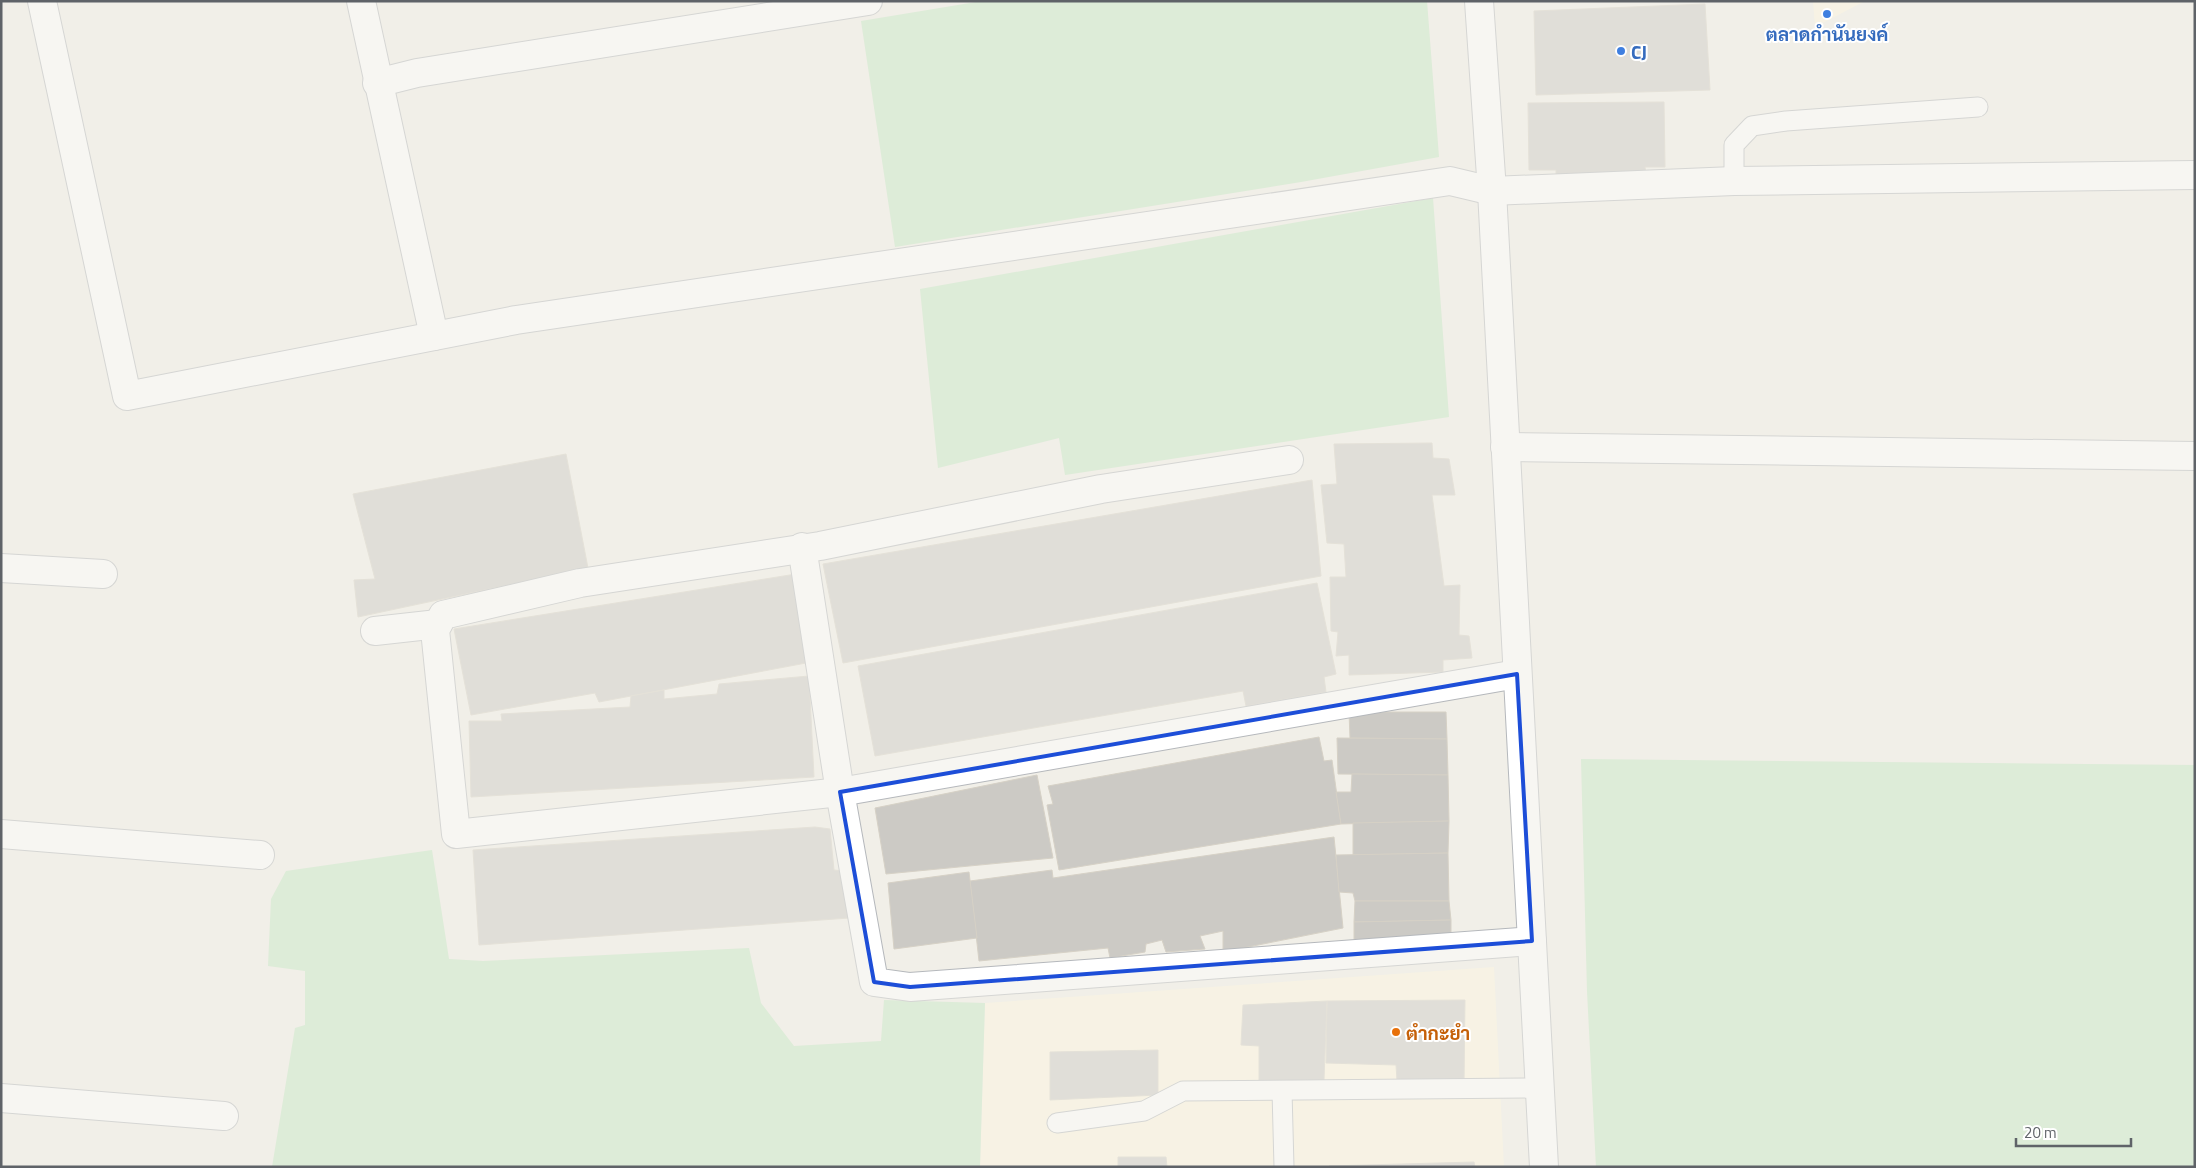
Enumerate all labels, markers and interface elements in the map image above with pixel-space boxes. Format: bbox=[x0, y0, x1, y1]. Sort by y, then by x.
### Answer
marker: ตลาดกำนันยงค์ bbox=[1821, 8, 1833, 20]
place label: ตลาดกำนันยงค์ bbox=[1766, 19, 1889, 48]
place label: CJ bbox=[1631, 37, 1647, 66]
marker: CJ bbox=[1615, 45, 1627, 57]
place label: ตำกะยำ bbox=[1406, 1018, 1470, 1047]
marker: ตำกะยำ bbox=[1390, 1026, 1402, 1038]
scale bar bbox=[2016, 1116, 2131, 1148]
text: 20 m bbox=[2024, 1121, 2057, 1144]

